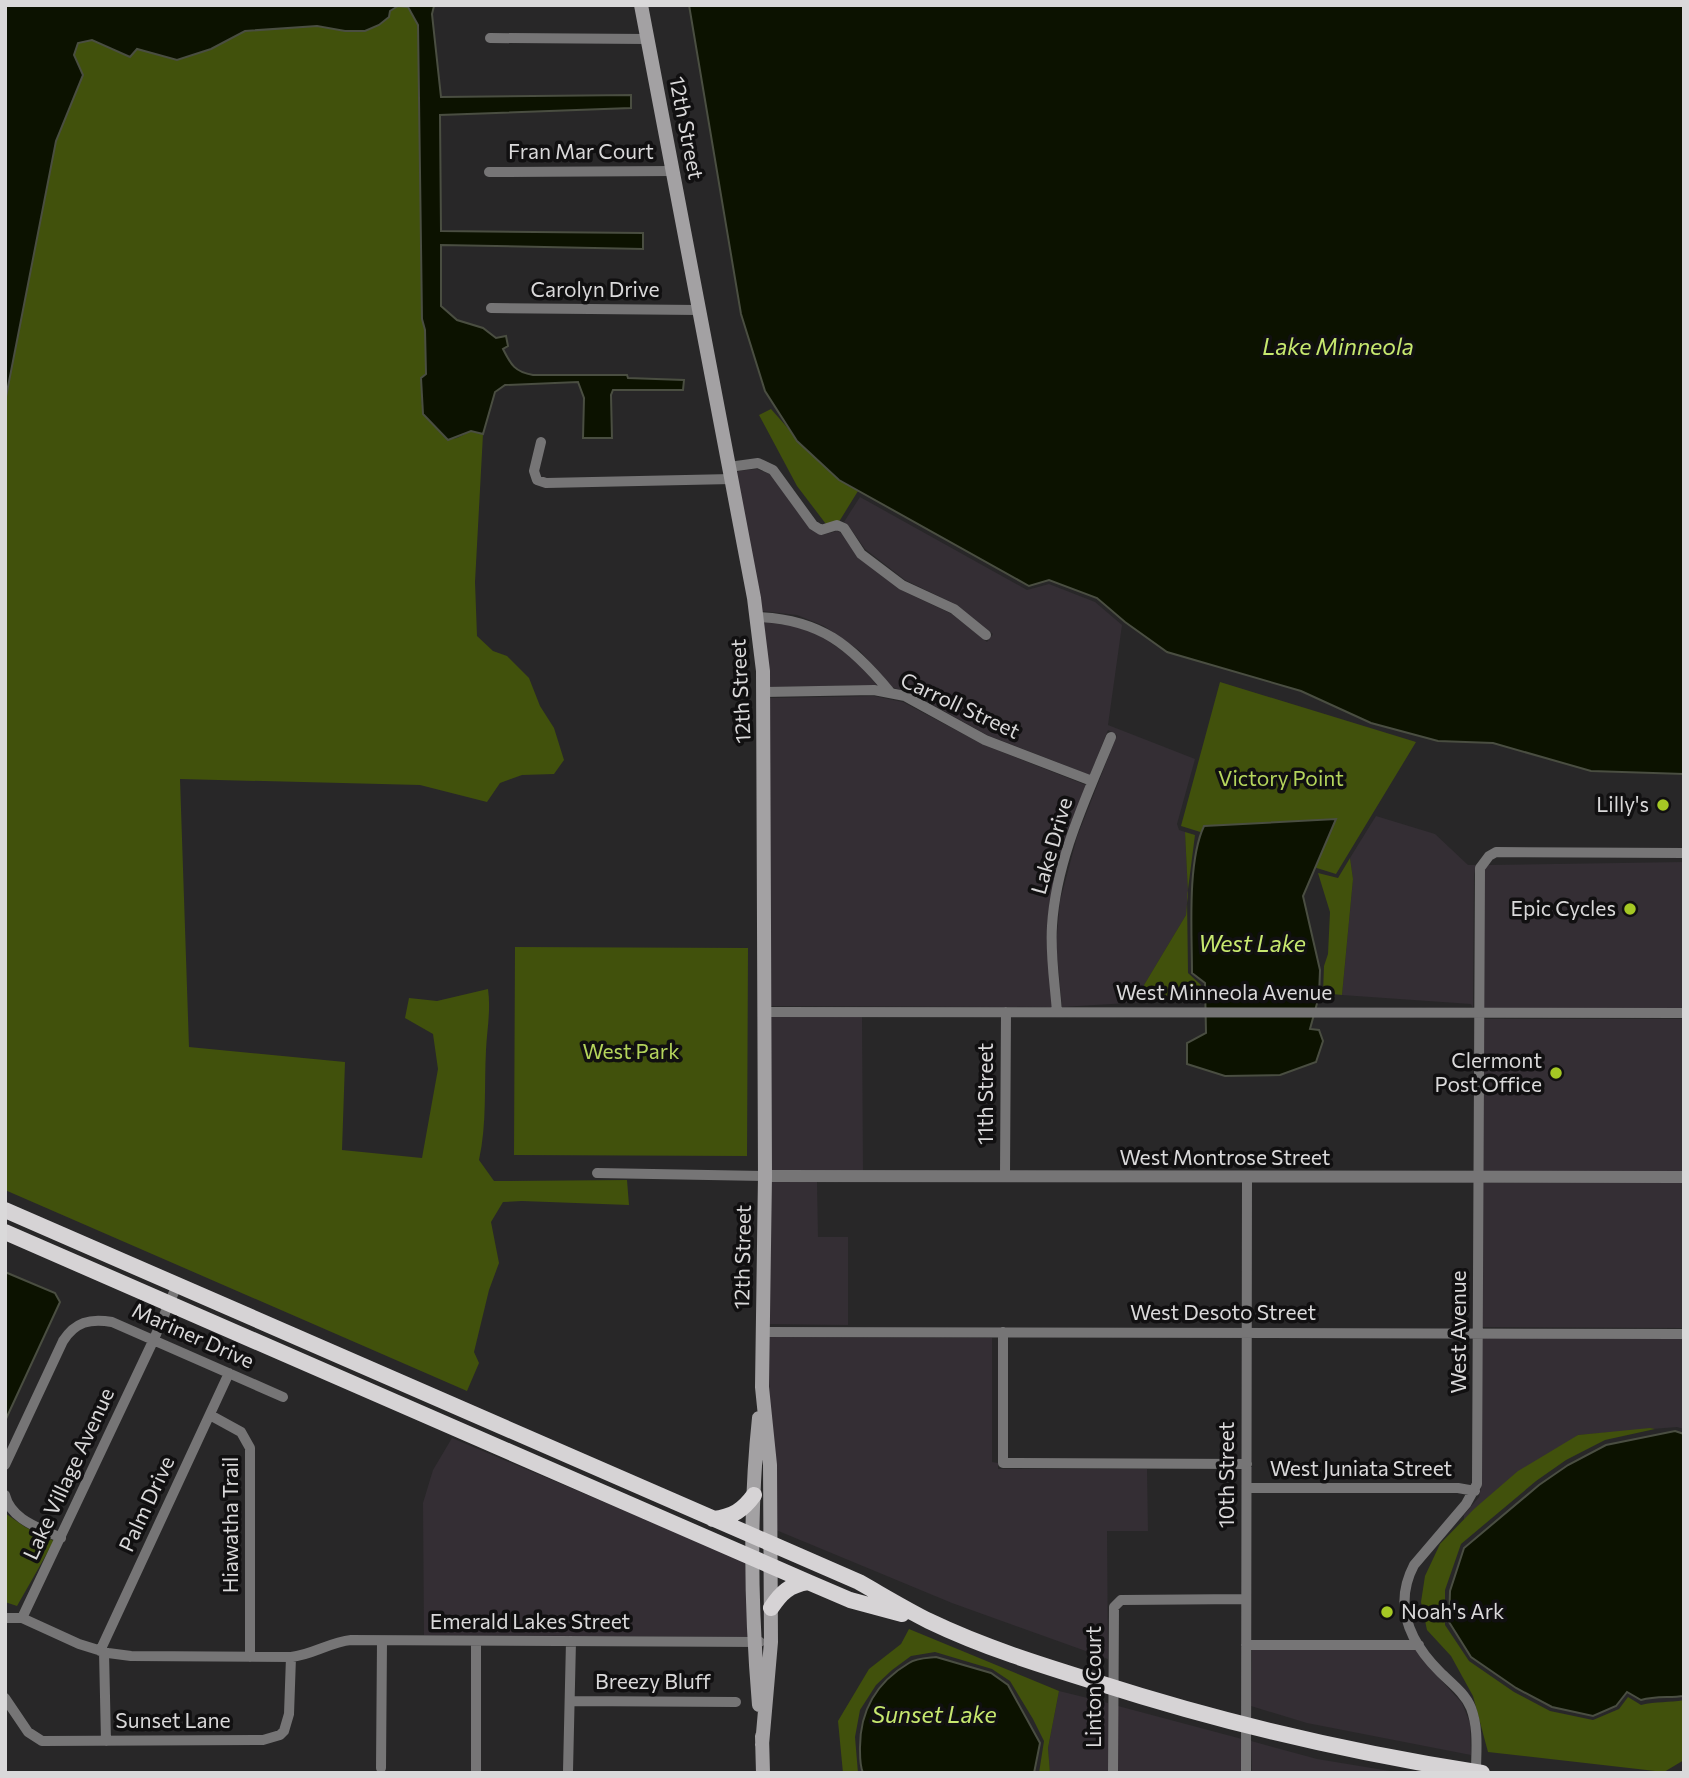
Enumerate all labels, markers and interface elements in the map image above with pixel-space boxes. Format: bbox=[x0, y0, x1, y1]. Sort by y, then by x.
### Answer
street label: 12th Street bbox=[665, 74, 710, 181]
street label: Fran Mar Court bbox=[508, 138, 654, 163]
street label: Carolyn Drive bbox=[531, 276, 659, 301]
water label: Lake Minneola bbox=[1262, 332, 1414, 360]
street label: 12th Street bbox=[724, 638, 755, 744]
street label: Carroll Street bbox=[897, 666, 1024, 743]
park label: Victory Point bbox=[1218, 765, 1344, 790]
place label: Lilly's bbox=[1596, 791, 1649, 816]
street label: Lake Drive bbox=[1025, 794, 1076, 897]
marker: Lilly's bbox=[1655, 797, 1671, 813]
place label: Epic Cycles bbox=[1511, 895, 1616, 920]
marker: Epic Cycles bbox=[1622, 901, 1638, 917]
water label: West Lake bbox=[1198, 929, 1306, 957]
street label: West Minneola Avenue bbox=[1116, 979, 1332, 1004]
park label: West Park bbox=[582, 1038, 680, 1063]
street label: 11th Street bbox=[972, 1043, 997, 1145]
place label: Clermont Post Office bbox=[1435, 1047, 1542, 1096]
marker: Clermont Post Office bbox=[1548, 1065, 1564, 1081]
street label: West Montrose Street bbox=[1120, 1144, 1330, 1169]
street label: 12th Street bbox=[728, 1204, 755, 1310]
street label: West Avenue bbox=[1445, 1270, 1470, 1394]
street label: Mariner Drive bbox=[129, 1297, 258, 1373]
street label: West Desoto Street bbox=[1130, 1299, 1316, 1324]
street label: Lake Village Avenue bbox=[17, 1383, 118, 1563]
street label: 10th Street bbox=[1213, 1422, 1238, 1528]
street label: Palm Drive bbox=[113, 1452, 179, 1555]
street label: West Juniata Street bbox=[1270, 1455, 1452, 1480]
street label: Hiawatha Trail bbox=[217, 1457, 242, 1593]
place label: Noah's Ark bbox=[1401, 1598, 1504, 1623]
marker: Noah's Ark bbox=[1379, 1604, 1395, 1620]
street label: Emerald Lakes Street bbox=[430, 1608, 630, 1633]
street label: Linton Court bbox=[1080, 1626, 1105, 1748]
street label: Breezy Bluff bbox=[595, 1668, 712, 1693]
water label: Sunset Lake bbox=[871, 1700, 997, 1728]
street label: Sunset Lane bbox=[115, 1707, 231, 1732]

